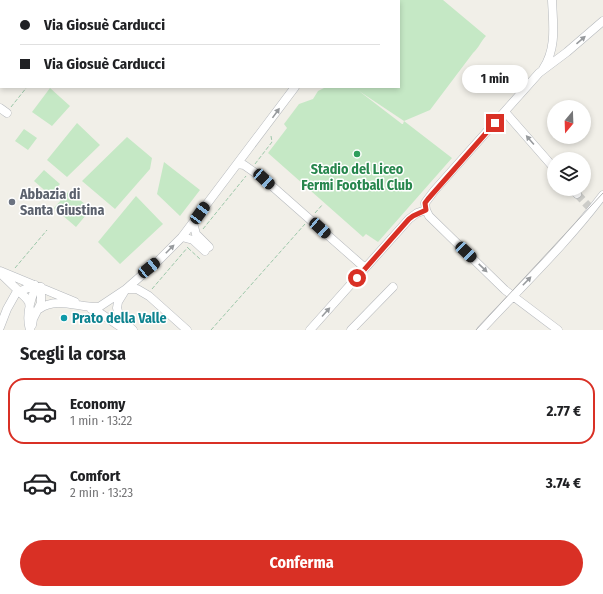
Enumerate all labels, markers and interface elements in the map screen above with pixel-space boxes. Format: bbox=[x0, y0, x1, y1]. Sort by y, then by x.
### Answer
text: Via Giosuè Carducci bbox=[44, 16, 165, 34]
one-way arrow bbox=[576, 36, 586, 45]
text: Via Giosuè Carducci bbox=[44, 55, 165, 73]
callout: 1 min bbox=[462, 65, 528, 93]
text: 1 min bbox=[481, 71, 509, 86]
north arrow bbox=[547, 100, 591, 144]
map controls bbox=[547, 100, 591, 196]
one-way arrow bbox=[272, 108, 280, 119]
route end bbox=[486, 114, 504, 132]
one-way arrow bbox=[525, 134, 534, 145]
marker: Stadio del Liceo Fermi Football Club bbox=[352, 149, 362, 159]
button: layers bbox=[547, 152, 591, 196]
place label: Stadio del Liceo Fermi Football Club bbox=[301, 161, 413, 194]
car bbox=[251, 167, 277, 191]
place label: Abbazia di Santa Giustina bbox=[19, 186, 104, 219]
marker: Abbazia di Santa Giustina bbox=[7, 197, 17, 207]
car bbox=[188, 200, 212, 226]
car bbox=[307, 216, 333, 240]
car bbox=[453, 239, 479, 265]
one-way arrow bbox=[165, 244, 175, 254]
car bbox=[136, 256, 162, 280]
one-way arrow bbox=[478, 263, 488, 273]
route start bbox=[348, 269, 366, 287]
one-way arrow bbox=[522, 276, 532, 286]
one-way arrow bbox=[321, 307, 330, 317]
place label: Prato della Valle bbox=[72, 310, 167, 327]
marker: Prato della Valle bbox=[59, 313, 69, 323]
text: Scegli la corsa bbox=[20, 343, 126, 365]
icon: car bbox=[22, 393, 58, 429]
text: Economy bbox=[70, 395, 125, 413]
text: 2.77 € bbox=[547, 402, 581, 420]
text: 1 min · 13:22 bbox=[70, 413, 132, 428]
icon: car bbox=[22, 465, 58, 501]
text: Comfort bbox=[70, 467, 121, 485]
text: 3.74 € bbox=[546, 474, 581, 492]
text: 2 min · 13:23 bbox=[70, 485, 133, 500]
button: Conferma bbox=[20, 540, 583, 586]

